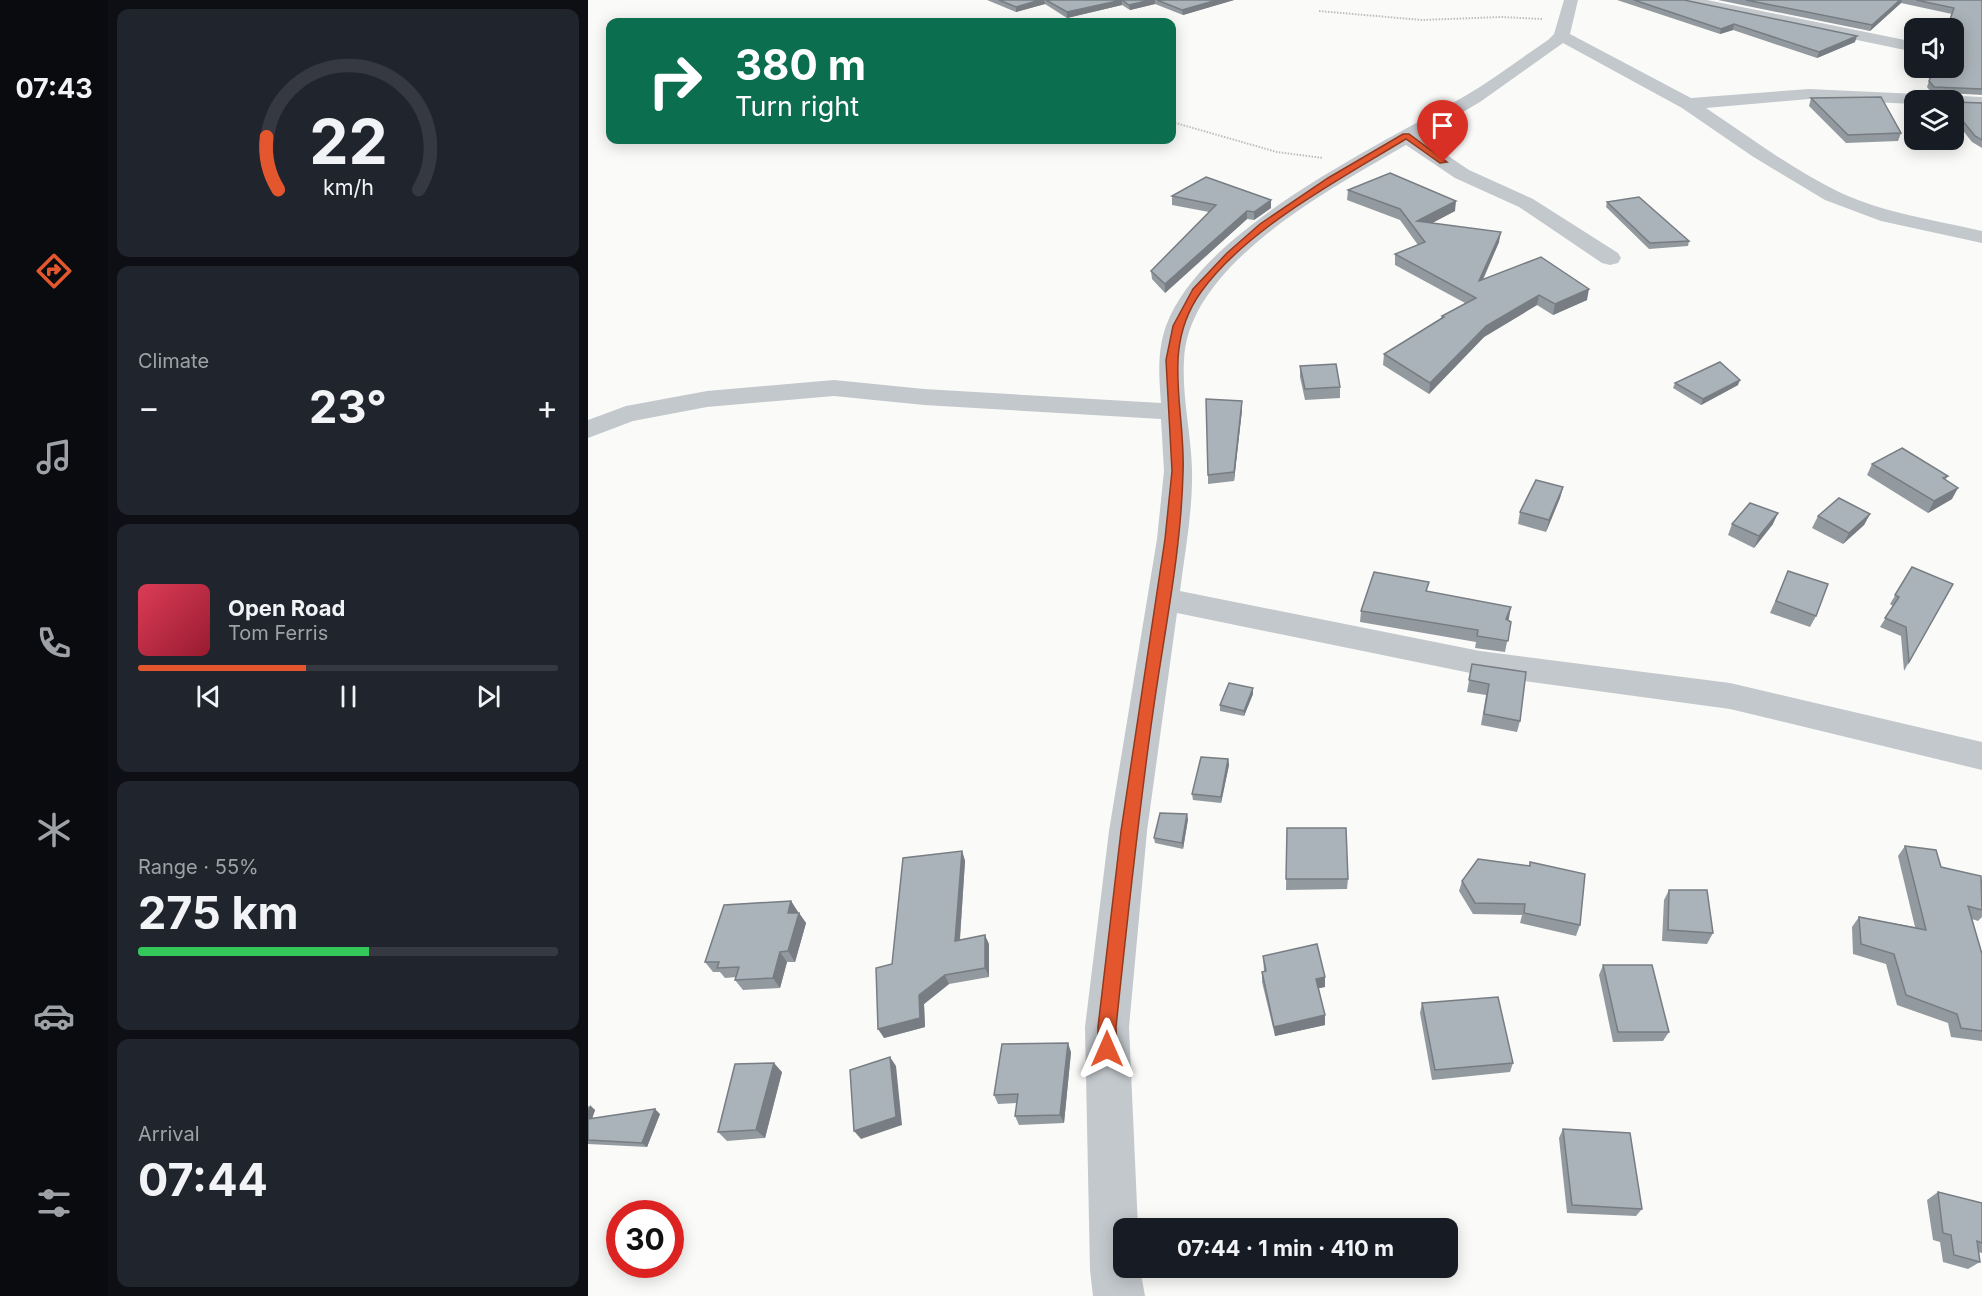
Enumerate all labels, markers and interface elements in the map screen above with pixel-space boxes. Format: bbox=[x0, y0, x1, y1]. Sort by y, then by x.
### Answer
map controls bbox=[1904, 18, 1964, 150]
button: sound bbox=[1904, 18, 1964, 78]
text: 380 m bbox=[735, 39, 866, 90]
icon: right bbox=[636, 42, 714, 120]
text: 07:43 bbox=[15, 72, 93, 105]
text: Turn right bbox=[735, 90, 859, 123]
button: layers bbox=[1904, 90, 1964, 150]
pin bbox=[1417, 100, 1468, 162]
text: 22 bbox=[309, 104, 387, 179]
icon: arrive bbox=[1426, 109, 1459, 142]
text: km/h bbox=[323, 175, 373, 201]
icon: directions bbox=[33, 250, 75, 292]
text: Climate bbox=[138, 349, 209, 373]
text: 23° bbox=[309, 379, 387, 434]
text: − bbox=[138, 387, 160, 427]
text: + bbox=[536, 387, 558, 427]
icon: music bbox=[33, 436, 75, 478]
text: Open Road bbox=[228, 595, 345, 621]
text: Tom Ferris bbox=[228, 621, 328, 645]
icon: phone bbox=[33, 622, 75, 664]
icon: previous bbox=[192, 680, 225, 713]
icon: pause bbox=[332, 680, 365, 713]
icon: next bbox=[472, 680, 505, 713]
icon: climate bbox=[33, 809, 75, 851]
text: Range · 55% bbox=[138, 855, 259, 879]
text: 275 km bbox=[138, 885, 299, 940]
icon: car bbox=[33, 995, 75, 1037]
position arrow bbox=[1075, 1017, 1139, 1081]
text: Arrival bbox=[138, 1122, 200, 1146]
text: 07:44 bbox=[138, 1152, 268, 1207]
icon: filters bbox=[33, 1182, 75, 1224]
speed limit sign: 30 bbox=[606, 1200, 684, 1278]
text: 07:44 · 1 min · 410 m bbox=[1177, 1235, 1394, 1261]

